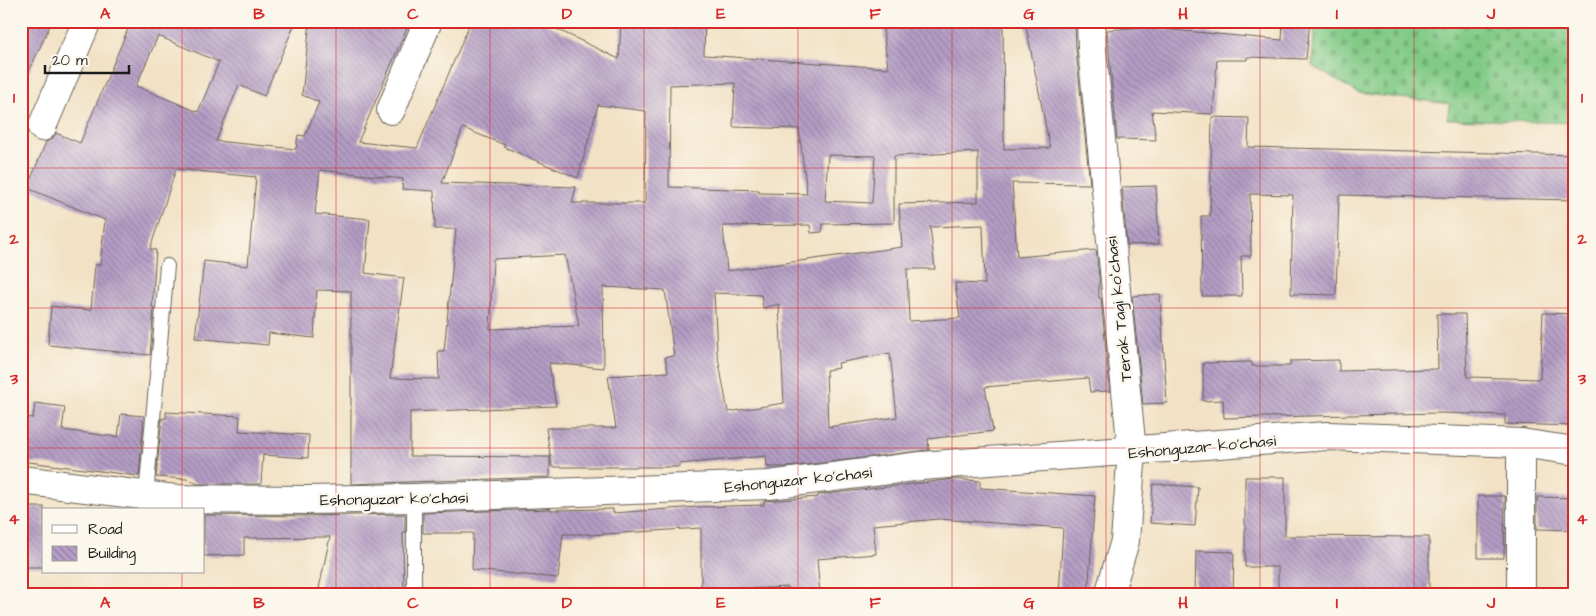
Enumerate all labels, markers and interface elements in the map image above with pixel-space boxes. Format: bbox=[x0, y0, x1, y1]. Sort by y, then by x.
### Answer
text: A bbox=[100, 3, 111, 25]
text: B bbox=[253, 3, 265, 25]
text: C bbox=[407, 3, 419, 25]
text: D bbox=[562, 3, 573, 25]
text: E bbox=[716, 3, 726, 25]
text: F bbox=[869, 3, 881, 25]
text: G bbox=[1023, 3, 1035, 25]
text: H bbox=[1178, 3, 1188, 25]
text: I bbox=[1336, 3, 1338, 25]
text: J bbox=[1486, 3, 1496, 25]
scale bar bbox=[45, 42, 129, 74]
text: 20 m bbox=[52, 50, 88, 71]
text: 1 bbox=[13, 87, 16, 109]
text: 1 bbox=[1581, 87, 1584, 109]
text: 2 bbox=[8, 228, 19, 250]
text: 2 bbox=[1576, 228, 1587, 250]
street label: Terak Tagi koʻchasi bbox=[1100, 234, 1139, 383]
text: 3 bbox=[9, 368, 19, 390]
text: 3 bbox=[1577, 368, 1587, 390]
street label: Eshonguzar ko'chasi bbox=[1127, 430, 1278, 465]
street label: Eshonguzar ko'chasi bbox=[723, 461, 874, 500]
street label: Eshonguzar ko'chasi bbox=[320, 487, 469, 512]
text: 4 bbox=[9, 508, 20, 530]
legend bbox=[42, 508, 205, 574]
text: 4 bbox=[1577, 508, 1588, 530]
text: Road bbox=[88, 519, 123, 540]
text: Building bbox=[88, 543, 136, 565]
text: A bbox=[100, 592, 111, 614]
text: B bbox=[253, 592, 265, 614]
text: C bbox=[407, 592, 419, 614]
text: D bbox=[562, 592, 573, 614]
text: E bbox=[716, 592, 726, 614]
text: F bbox=[869, 592, 881, 614]
text: G bbox=[1023, 592, 1035, 614]
text: H bbox=[1178, 592, 1188, 614]
text: I bbox=[1336, 592, 1338, 614]
text: J bbox=[1486, 592, 1496, 614]

